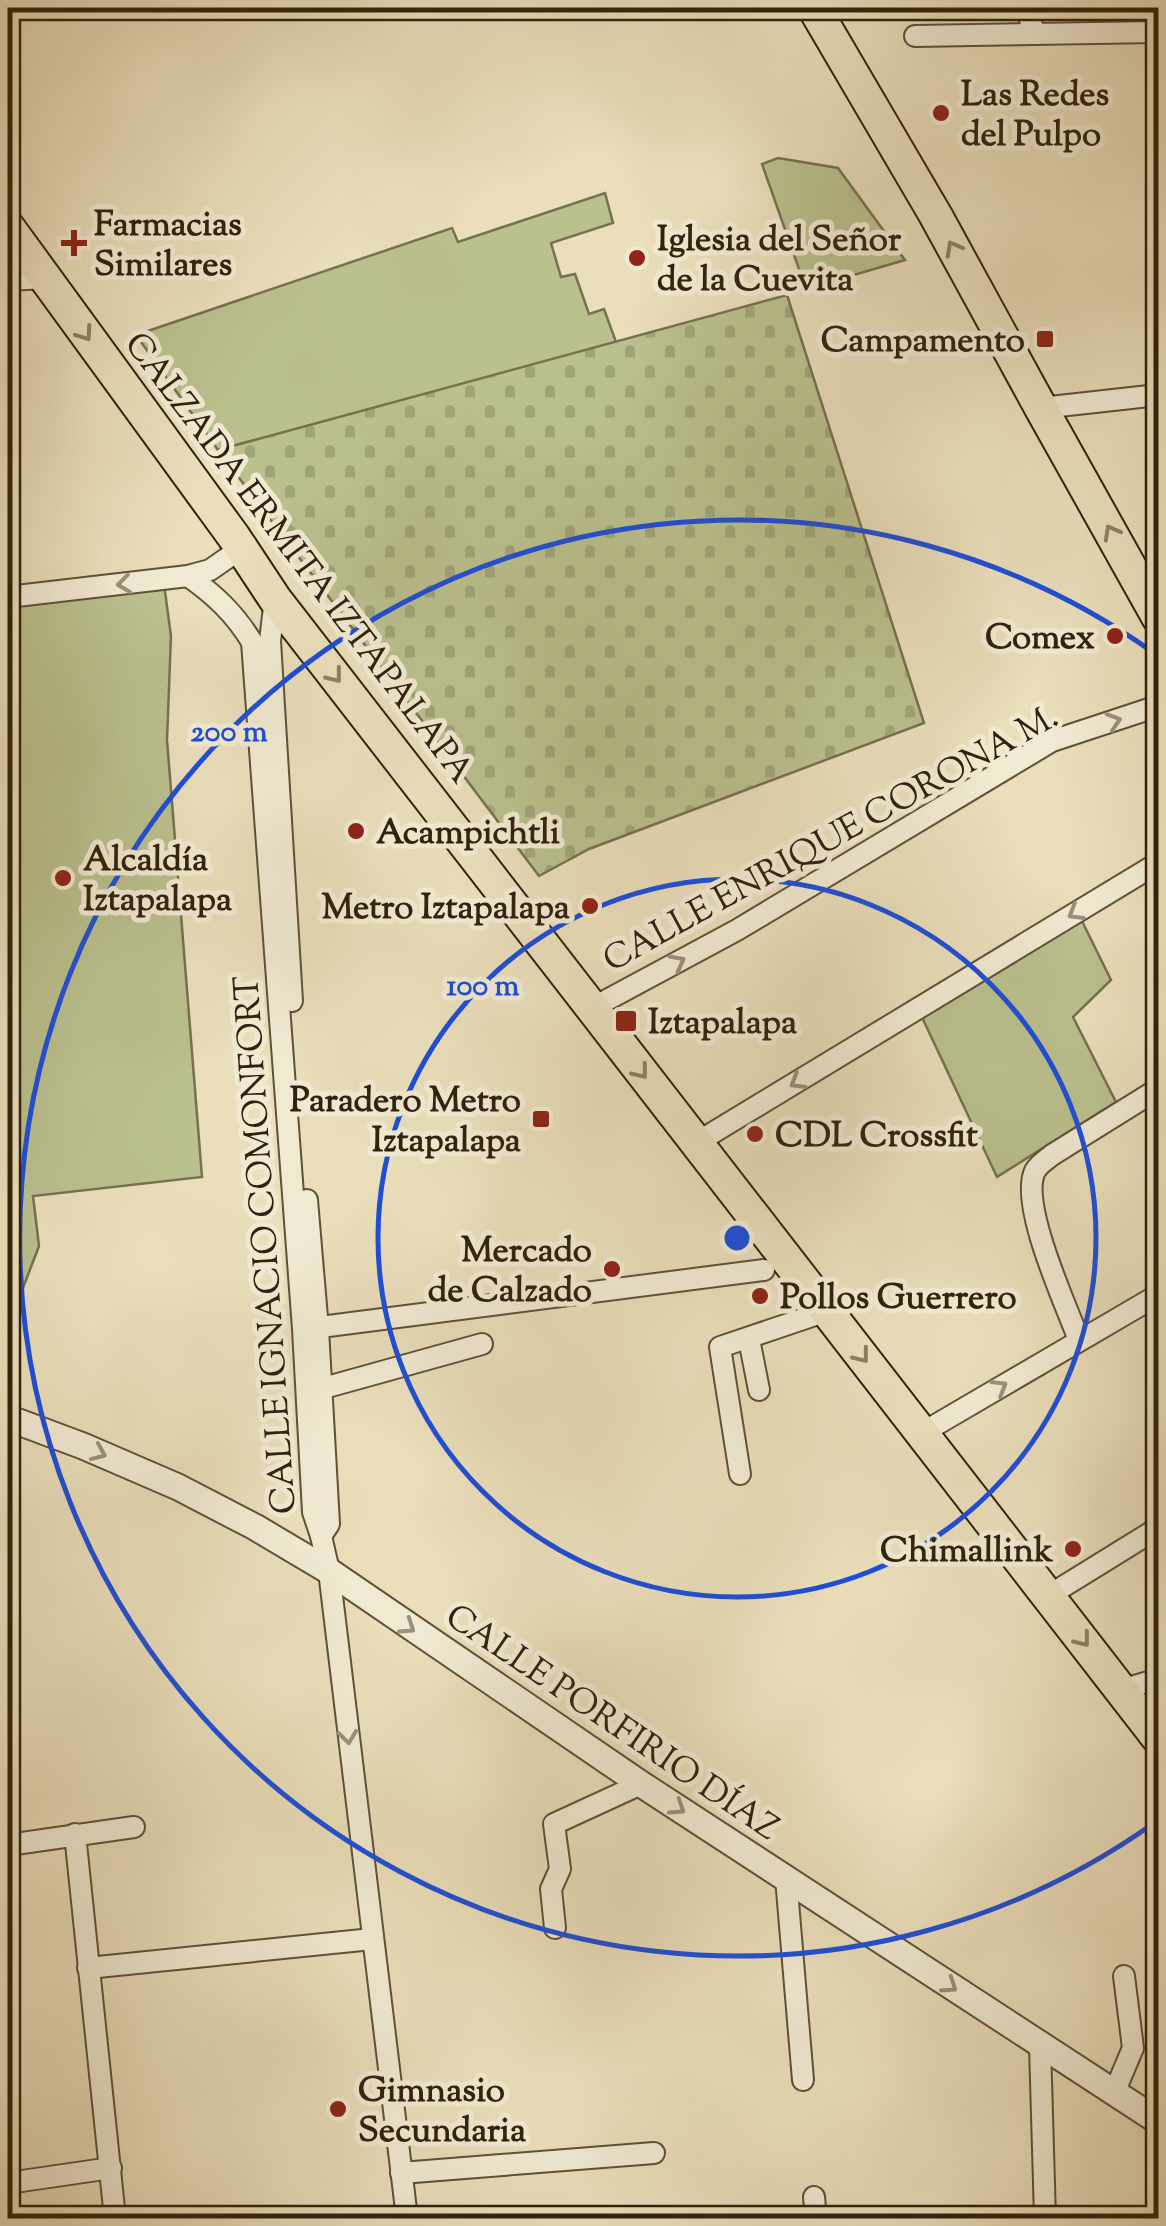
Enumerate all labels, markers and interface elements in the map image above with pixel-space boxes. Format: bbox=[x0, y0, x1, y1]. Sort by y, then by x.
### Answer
place label: Las Redes del Pulpo bbox=[961, 71, 1109, 162]
marker: Las Redes del Pulpo bbox=[930, 102, 952, 124]
place label: Farmacias Similares bbox=[94, 201, 242, 292]
place label: Iglesia del Señor de la Cuevita bbox=[657, 216, 902, 307]
marker: Farmacias Similares bbox=[63, 232, 85, 254]
one-way arrow bbox=[946, 240, 966, 258]
marker: Iglesia del Señor de la Cuevita bbox=[626, 247, 648, 269]
place label: Campamento bbox=[821, 317, 1025, 368]
one-way arrow bbox=[73, 323, 91, 342]
street label: CALZADA ERMITA IZTAPALAPA bbox=[110, 323, 484, 796]
marker: Campamento bbox=[1034, 328, 1056, 350]
one-way arrow bbox=[1103, 525, 1123, 543]
one-way arrow bbox=[115, 573, 131, 594]
place label: Comex bbox=[985, 614, 1095, 665]
marker: Comex bbox=[1104, 625, 1126, 647]
one-way arrow bbox=[323, 665, 340, 683]
street label: CALLE ENRIQUE CORONA M. bbox=[595, 693, 1069, 987]
text: 200 m bbox=[191, 712, 268, 755]
one-way arrow bbox=[1105, 712, 1122, 732]
place label: Acampichtli bbox=[376, 809, 560, 860]
marker: Acampichtli bbox=[345, 820, 367, 842]
place label: Alcaldía Iztapalapa bbox=[83, 836, 232, 927]
marker: Alcaldía Iztapalapa bbox=[52, 867, 74, 889]
place label: Metro Iztapalapa bbox=[321, 884, 570, 935]
marker: Metro Iztapalapa bbox=[579, 895, 601, 917]
one-way arrow bbox=[1068, 901, 1086, 920]
one-way arrow bbox=[667, 955, 685, 974]
text: 100 m bbox=[447, 966, 520, 1009]
street label: CALLE IGNACIO COMONFORT bbox=[223, 974, 312, 1516]
place label: Iztapalapa bbox=[648, 999, 797, 1050]
marker: Iztapalapa bbox=[613, 1008, 639, 1034]
one-way arrow bbox=[629, 1060, 647, 1078]
one-way arrow bbox=[790, 1069, 808, 1088]
place label: Paradero Metro Iztapalapa bbox=[290, 1077, 521, 1168]
marker: Paradero Metro Iztapalapa bbox=[530, 1108, 552, 1130]
place label: CDL Crossfit bbox=[775, 1112, 978, 1163]
marker: CDL Crossfit bbox=[744, 1123, 766, 1145]
centre of rings bbox=[719, 1220, 755, 1256]
place label: Mercado de Calzado bbox=[428, 1227, 592, 1318]
marker: Mercado de Calzado bbox=[601, 1258, 623, 1280]
place label: Pollos Guerrero bbox=[780, 1274, 1017, 1325]
marker: Pollos Guerrero bbox=[749, 1285, 771, 1307]
one-way arrow bbox=[850, 1345, 867, 1363]
one-way arrow bbox=[989, 1380, 1007, 1399]
one-way arrow bbox=[88, 1441, 106, 1461]
place label: Chimallink bbox=[880, 1527, 1053, 1578]
marker: Chimallink bbox=[1062, 1538, 1084, 1560]
street label: CALLE PORFIRIO DÍAZ bbox=[434, 1593, 788, 1855]
one-way arrow bbox=[397, 1615, 416, 1633]
one-way arrow bbox=[1071, 1629, 1088, 1647]
one-way arrow bbox=[337, 1729, 358, 1745]
one-way arrow bbox=[667, 1796, 685, 1815]
one-way arrow bbox=[939, 1974, 957, 1993]
place label: Gimnasio Secundaria bbox=[358, 2067, 526, 2158]
marker: Gimnasio Secundaria bbox=[327, 2098, 349, 2120]

